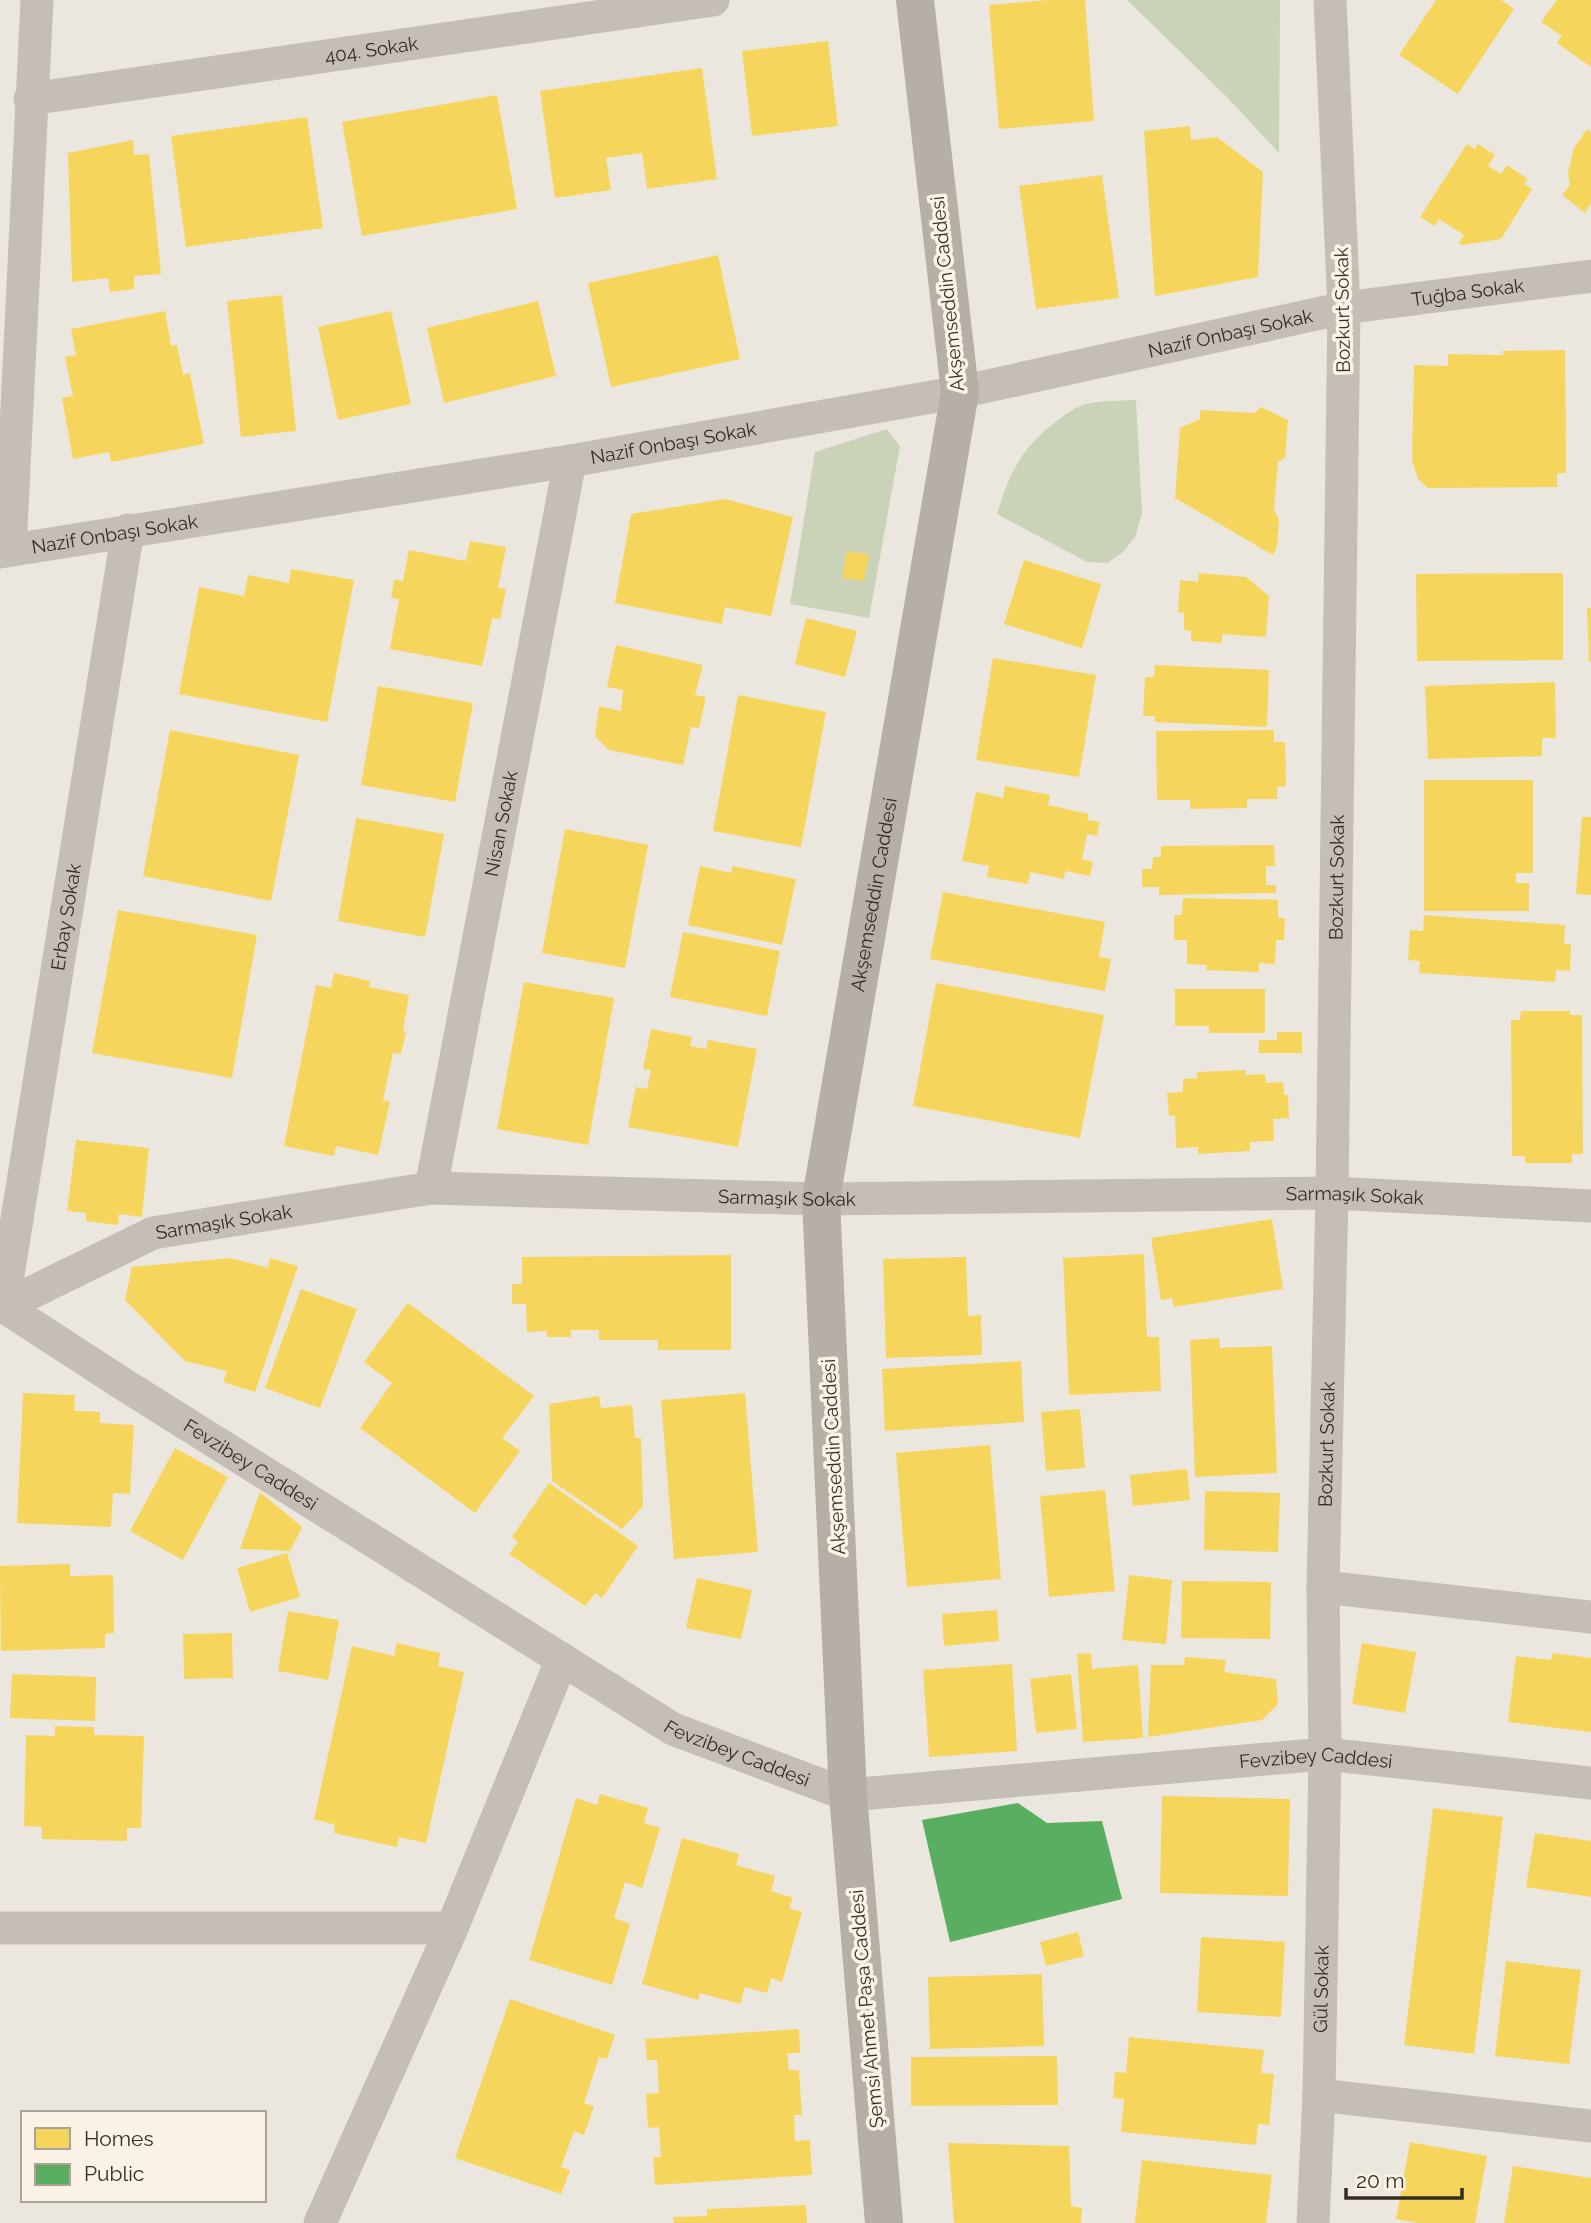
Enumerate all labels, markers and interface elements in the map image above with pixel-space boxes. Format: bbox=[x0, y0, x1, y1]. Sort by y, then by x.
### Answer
street label: 404. Sokak bbox=[323, 32, 420, 67]
street label: Akşemseddin Caddesi bbox=[926, 195, 968, 393]
street label: Bozkurt Sokak bbox=[1330, 247, 1354, 373]
street label: Tuğba Sokak bbox=[1410, 274, 1525, 310]
street label: Nazif Onbaşı Sokak bbox=[1146, 304, 1315, 362]
street label: Nazif Onbaşı Sokak bbox=[589, 417, 758, 468]
street label: Nazif Onbaşı Sokak bbox=[30, 510, 199, 558]
street label: Nisan Sokak bbox=[480, 769, 522, 879]
street label: Akşemseddin Caddesi bbox=[846, 796, 901, 993]
street label: Bozkurt Sokak bbox=[1324, 814, 1348, 940]
street label: Erbay Sokak bbox=[46, 862, 85, 972]
street label: Sarmaşık Sokak bbox=[1286, 1182, 1424, 1209]
street label: Sarmaşık Sokak bbox=[718, 1185, 856, 1210]
street label: Sarmaşık Sokak bbox=[154, 1200, 294, 1243]
street label: Akşemseddin Caddesi bbox=[817, 1358, 849, 1556]
street label: Bozkurt Sokak bbox=[1314, 1381, 1339, 1507]
street label: Fevzibey Caddesi bbox=[180, 1414, 322, 1514]
street label: Fevzibey Caddesi bbox=[660, 1715, 813, 1791]
street label: Fevzibey Caddesi bbox=[1238, 1743, 1394, 1772]
street label: Şemsi Ahmet Paşa Caddesi bbox=[845, 1889, 887, 2129]
street label: Gül Sokak bbox=[1309, 1945, 1333, 2033]
legend bbox=[21, 2111, 266, 2202]
text: Homes bbox=[84, 2126, 154, 2151]
scale bar bbox=[1346, 2156, 1462, 2200]
text: Public bbox=[84, 2161, 144, 2186]
text: 20 m bbox=[1356, 2168, 1404, 2193]

